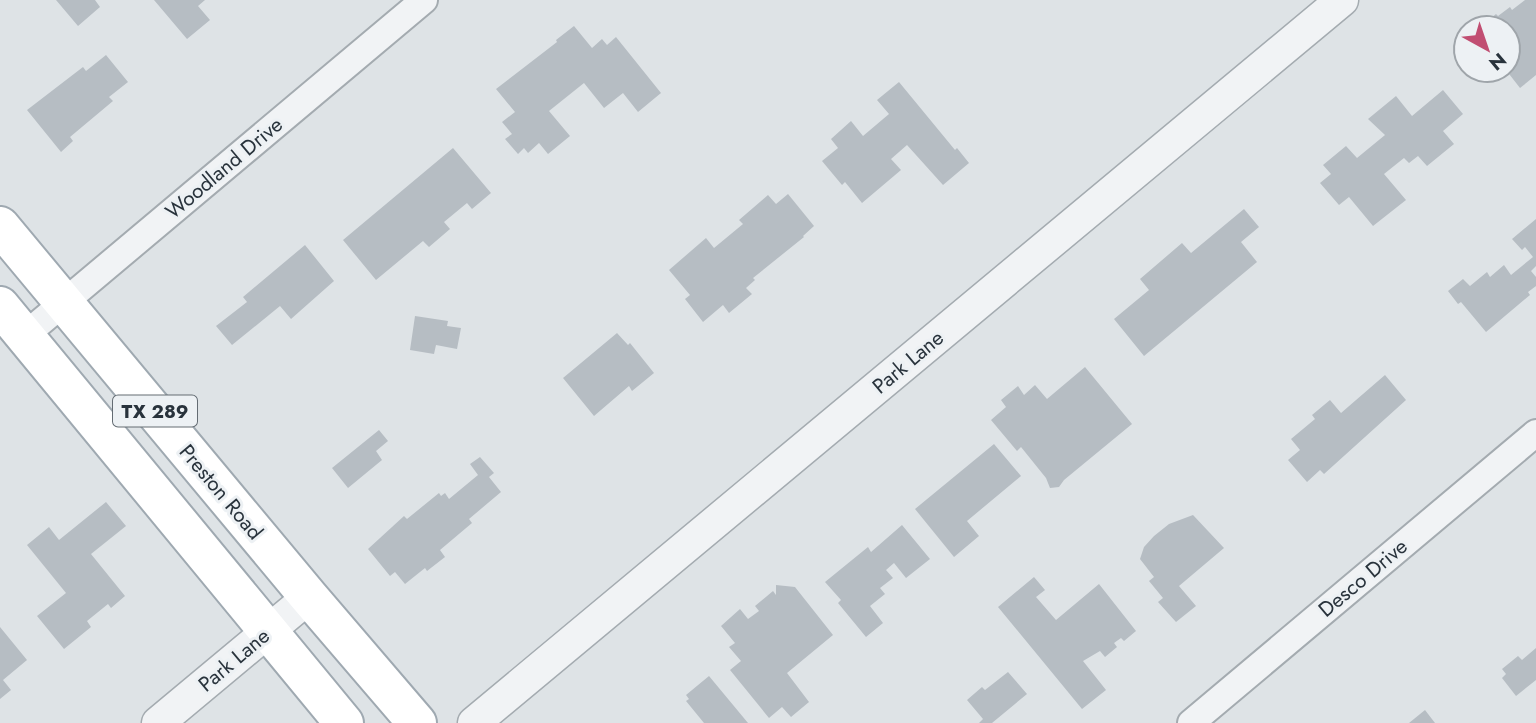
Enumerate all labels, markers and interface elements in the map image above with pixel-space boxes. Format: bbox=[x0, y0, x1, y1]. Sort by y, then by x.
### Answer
north arrow bbox=[1452, 14, 1522, 84]
text: N bbox=[1483, 46, 1512, 77]
street label: Woodland Drive bbox=[159, 110, 289, 226]
street label: Park Lane bbox=[866, 323, 950, 401]
road number: TX 289 bbox=[113, 396, 197, 426]
street label: Preston Road bbox=[172, 438, 270, 546]
street label: Desco Drive bbox=[1312, 532, 1414, 624]
street label: Park Lane bbox=[192, 621, 276, 699]

